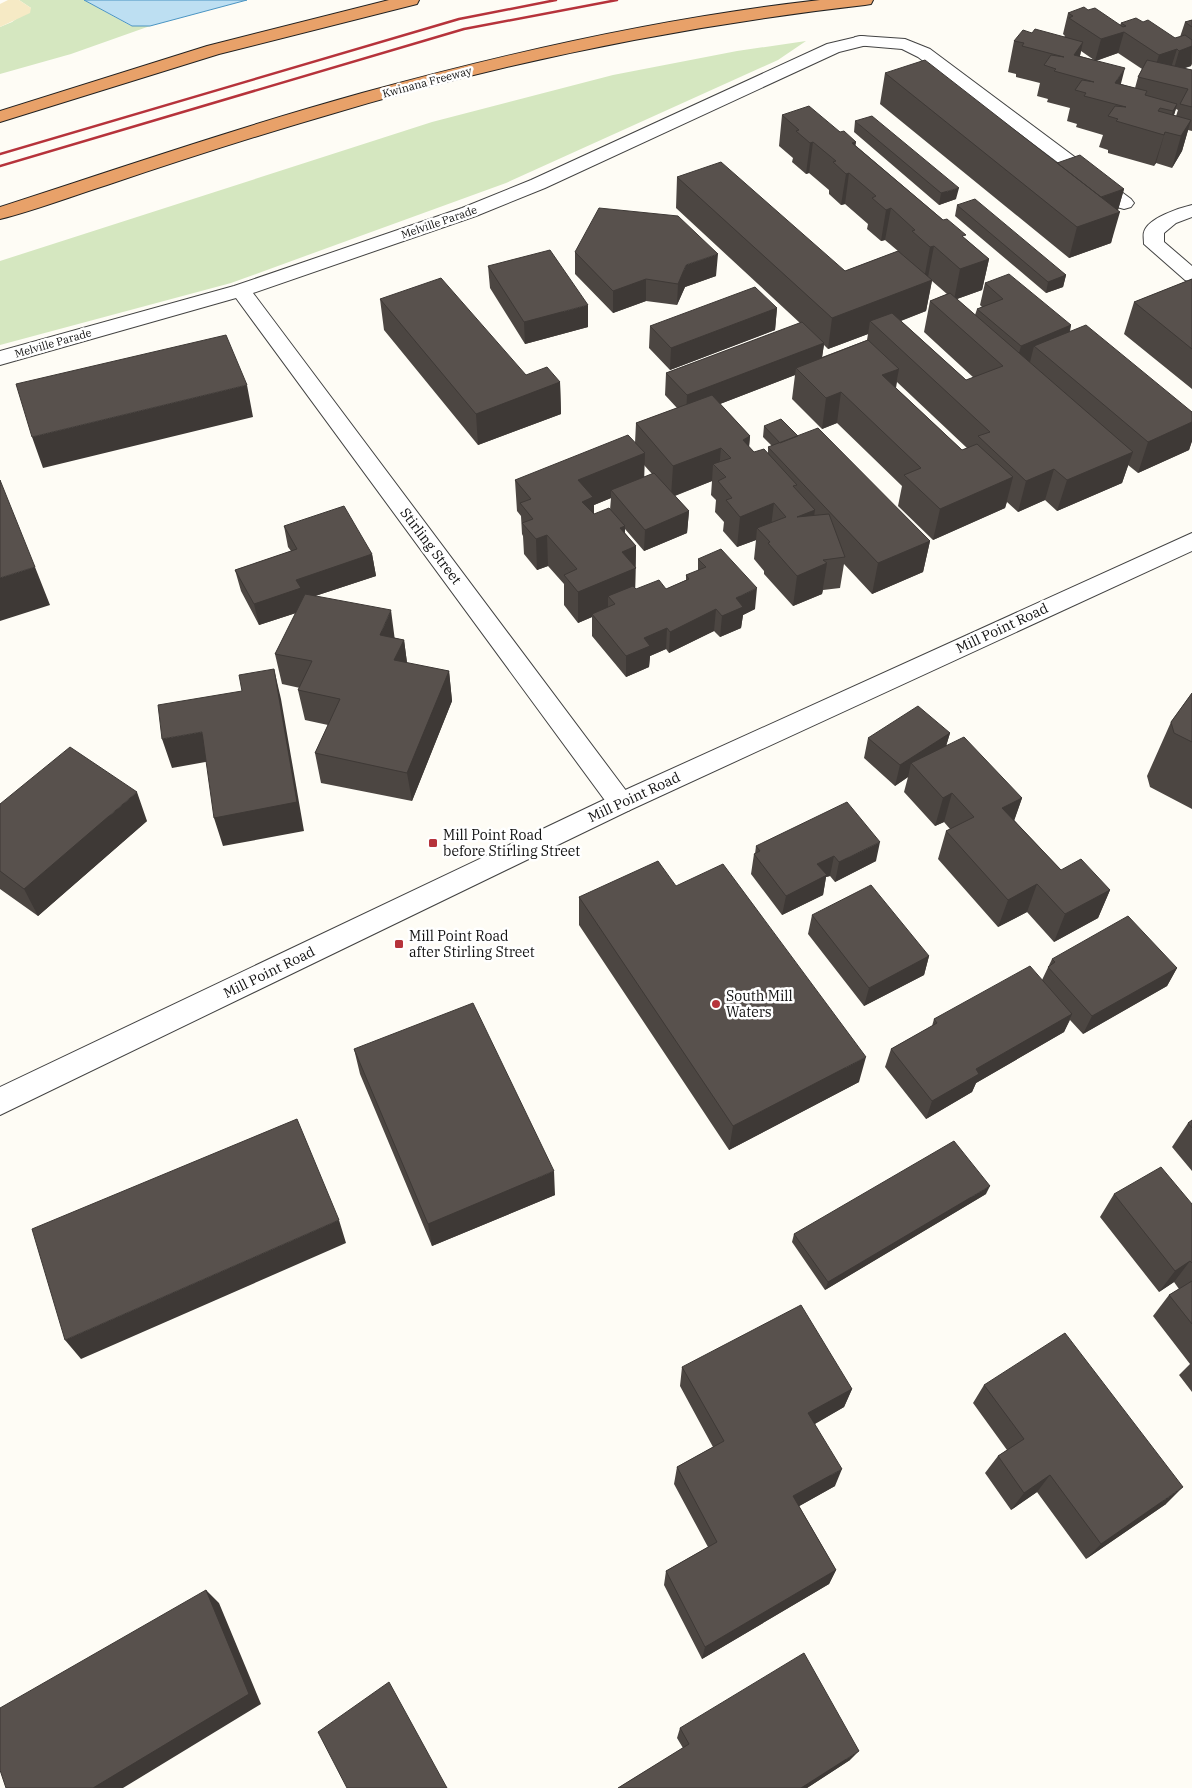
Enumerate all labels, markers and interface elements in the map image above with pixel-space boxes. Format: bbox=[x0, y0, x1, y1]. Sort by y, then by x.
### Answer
street label: Kwinana Freeway bbox=[381, 63, 473, 101]
street label: Melville Parade bbox=[399, 202, 479, 242]
street label: Melville Parade bbox=[13, 325, 93, 361]
street label: Stirling Street bbox=[396, 504, 466, 588]
street label: Mill Point Road bbox=[953, 599, 1051, 657]
street label: Mill Point Road bbox=[585, 768, 683, 826]
place label: Mill Point Road before Stirling Street bbox=[443, 826, 580, 860]
marker: Mill Point Road before Stirling Street bbox=[427, 837, 439, 849]
place label: Mill Point Road after Stirling Street bbox=[409, 927, 535, 961]
marker: Mill Point Road after Stirling Street bbox=[393, 938, 405, 950]
street label: Mill Point Road bbox=[220, 942, 318, 1002]
place label: South Mill Waters bbox=[726, 987, 793, 1021]
marker: South Mill Waters bbox=[710, 998, 722, 1010]

